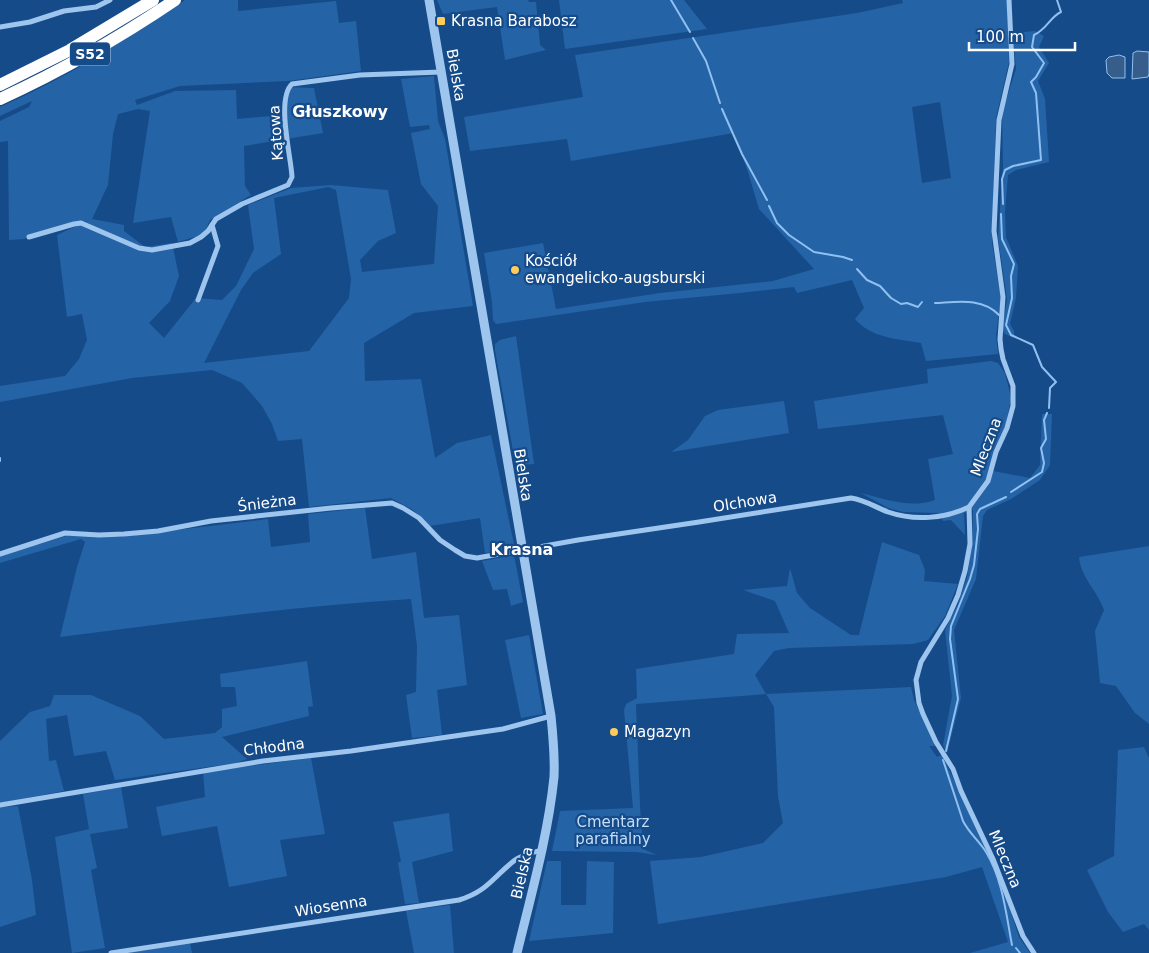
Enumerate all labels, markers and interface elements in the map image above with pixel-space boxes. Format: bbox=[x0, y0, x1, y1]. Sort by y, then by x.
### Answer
place label: Krasna Barabosz bbox=[451, 12, 577, 30]
marker: Krasna Barabosz bbox=[435, 15, 447, 27]
scale bar bbox=[969, 20, 1075, 52]
text: 100 m bbox=[976, 28, 1024, 46]
road number: S52 bbox=[70, 42, 110, 66]
street label: Bielska bbox=[443, 47, 469, 103]
district label: Głuszkowy bbox=[292, 102, 388, 121]
street label: Kątowa bbox=[265, 105, 287, 161]
place label: Kościół ewangelicko-augsburski bbox=[525, 252, 705, 287]
marker: Kościół ewangelicko-augsburski bbox=[509, 264, 521, 276]
street label: Mleczna bbox=[967, 415, 1005, 479]
street label: Bielska bbox=[510, 447, 536, 503]
street label: Olchowa bbox=[712, 488, 778, 516]
street label: Śnieżna bbox=[237, 489, 297, 516]
district label: Krasna bbox=[491, 540, 553, 559]
place label: Magazyn bbox=[624, 723, 691, 741]
marker: Magazyn bbox=[608, 726, 620, 738]
street label: Chłodna bbox=[242, 734, 306, 760]
park label: Cmentarz parafialny bbox=[575, 813, 651, 848]
street label: Mleczna bbox=[985, 827, 1025, 891]
street label: Bielska bbox=[507, 845, 537, 901]
street label: Wiosenna bbox=[293, 891, 369, 921]

